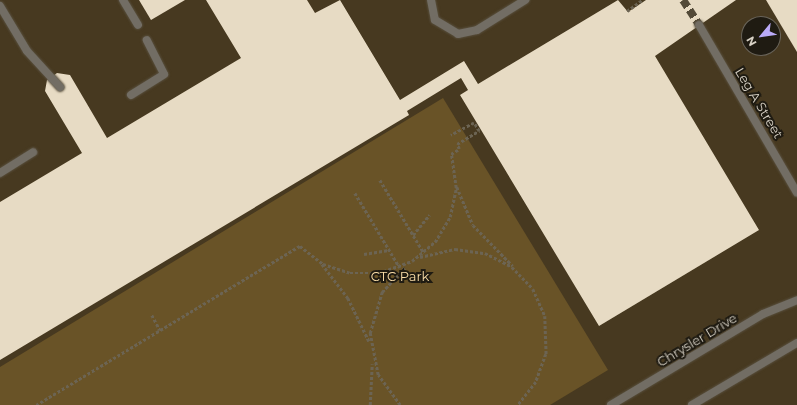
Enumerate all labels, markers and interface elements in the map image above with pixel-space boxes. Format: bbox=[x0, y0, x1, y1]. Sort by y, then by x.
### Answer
north arrow bbox=[741, 16, 781, 56]
text: N bbox=[743, 34, 760, 49]
street label: Leg A Street bbox=[732, 65, 786, 141]
park label: CTC Park bbox=[371, 268, 429, 284]
street label: Chrysler Drive bbox=[654, 310, 740, 370]

